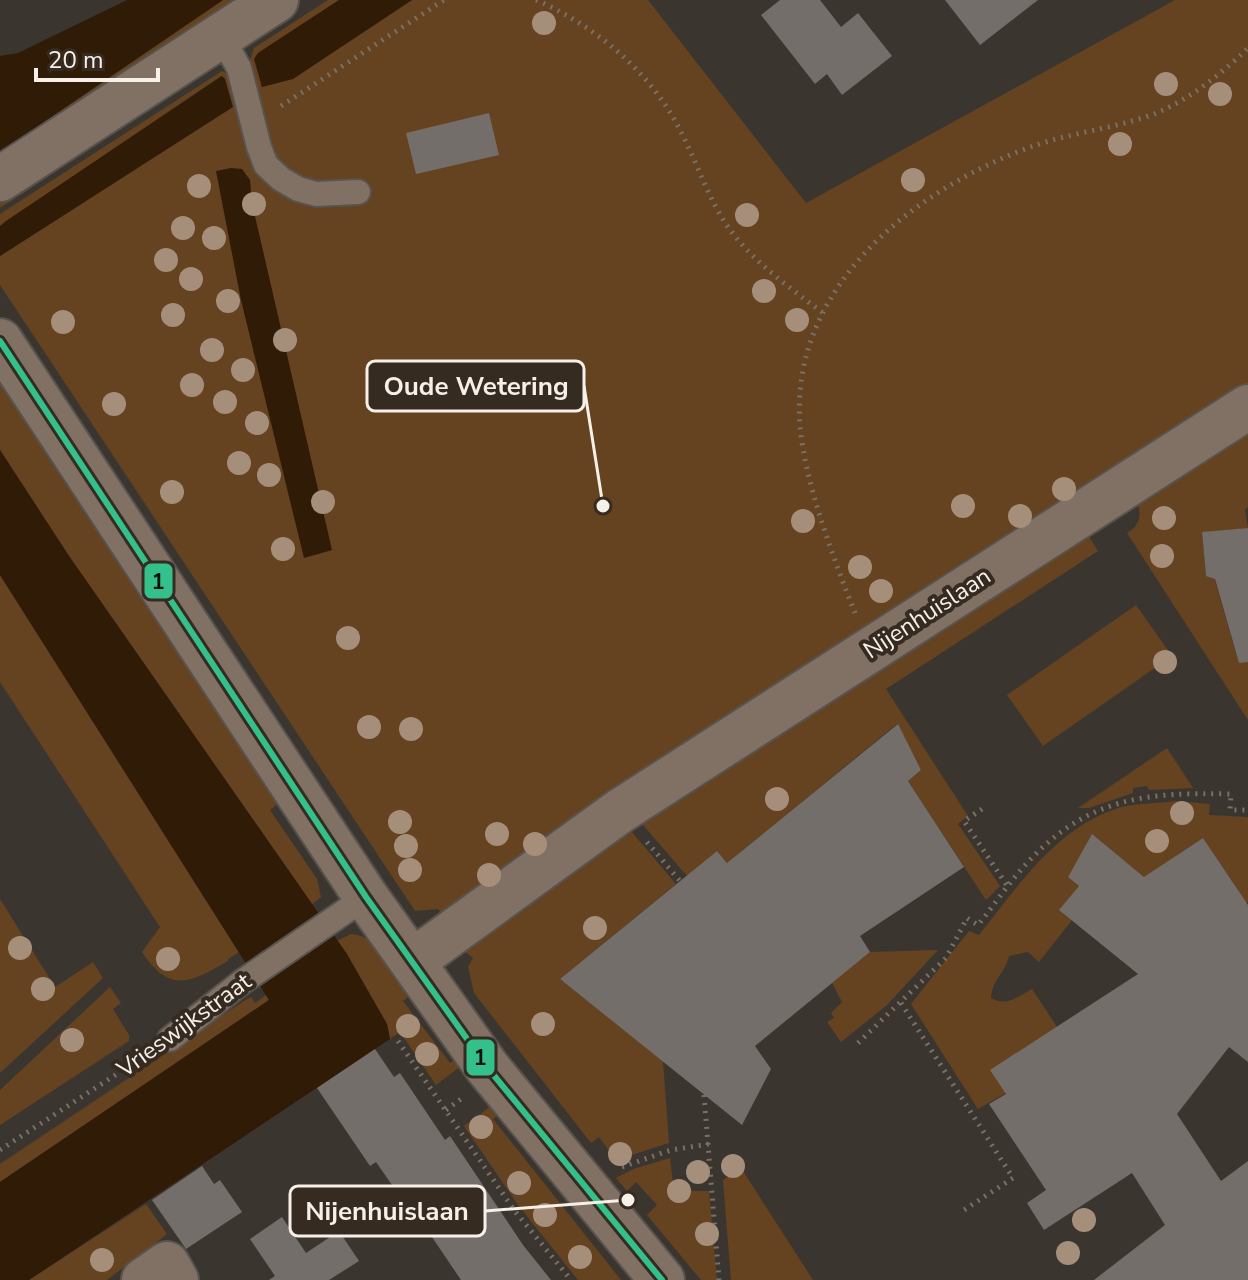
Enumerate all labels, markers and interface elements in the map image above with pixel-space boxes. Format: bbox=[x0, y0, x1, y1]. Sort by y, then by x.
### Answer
scale bar bbox=[36, 32, 158, 82]
text: 20 m bbox=[48, 44, 104, 76]
callout: Oude Wetering bbox=[367, 361, 584, 411]
text: Oude Wetering bbox=[383, 369, 569, 404]
street label: Nijenhuislaan bbox=[857, 560, 997, 666]
line badge: 1 bbox=[143, 562, 174, 600]
text: 1 bbox=[151, 567, 165, 597]
street label: Vrieswijkstraat bbox=[110, 965, 258, 1085]
line badge: 1 bbox=[465, 1038, 496, 1077]
text: 1 bbox=[473, 1043, 487, 1073]
callout: Nijenhuislaan bbox=[290, 1186, 485, 1236]
text: Nijenhuislaan bbox=[305, 1194, 469, 1229]

